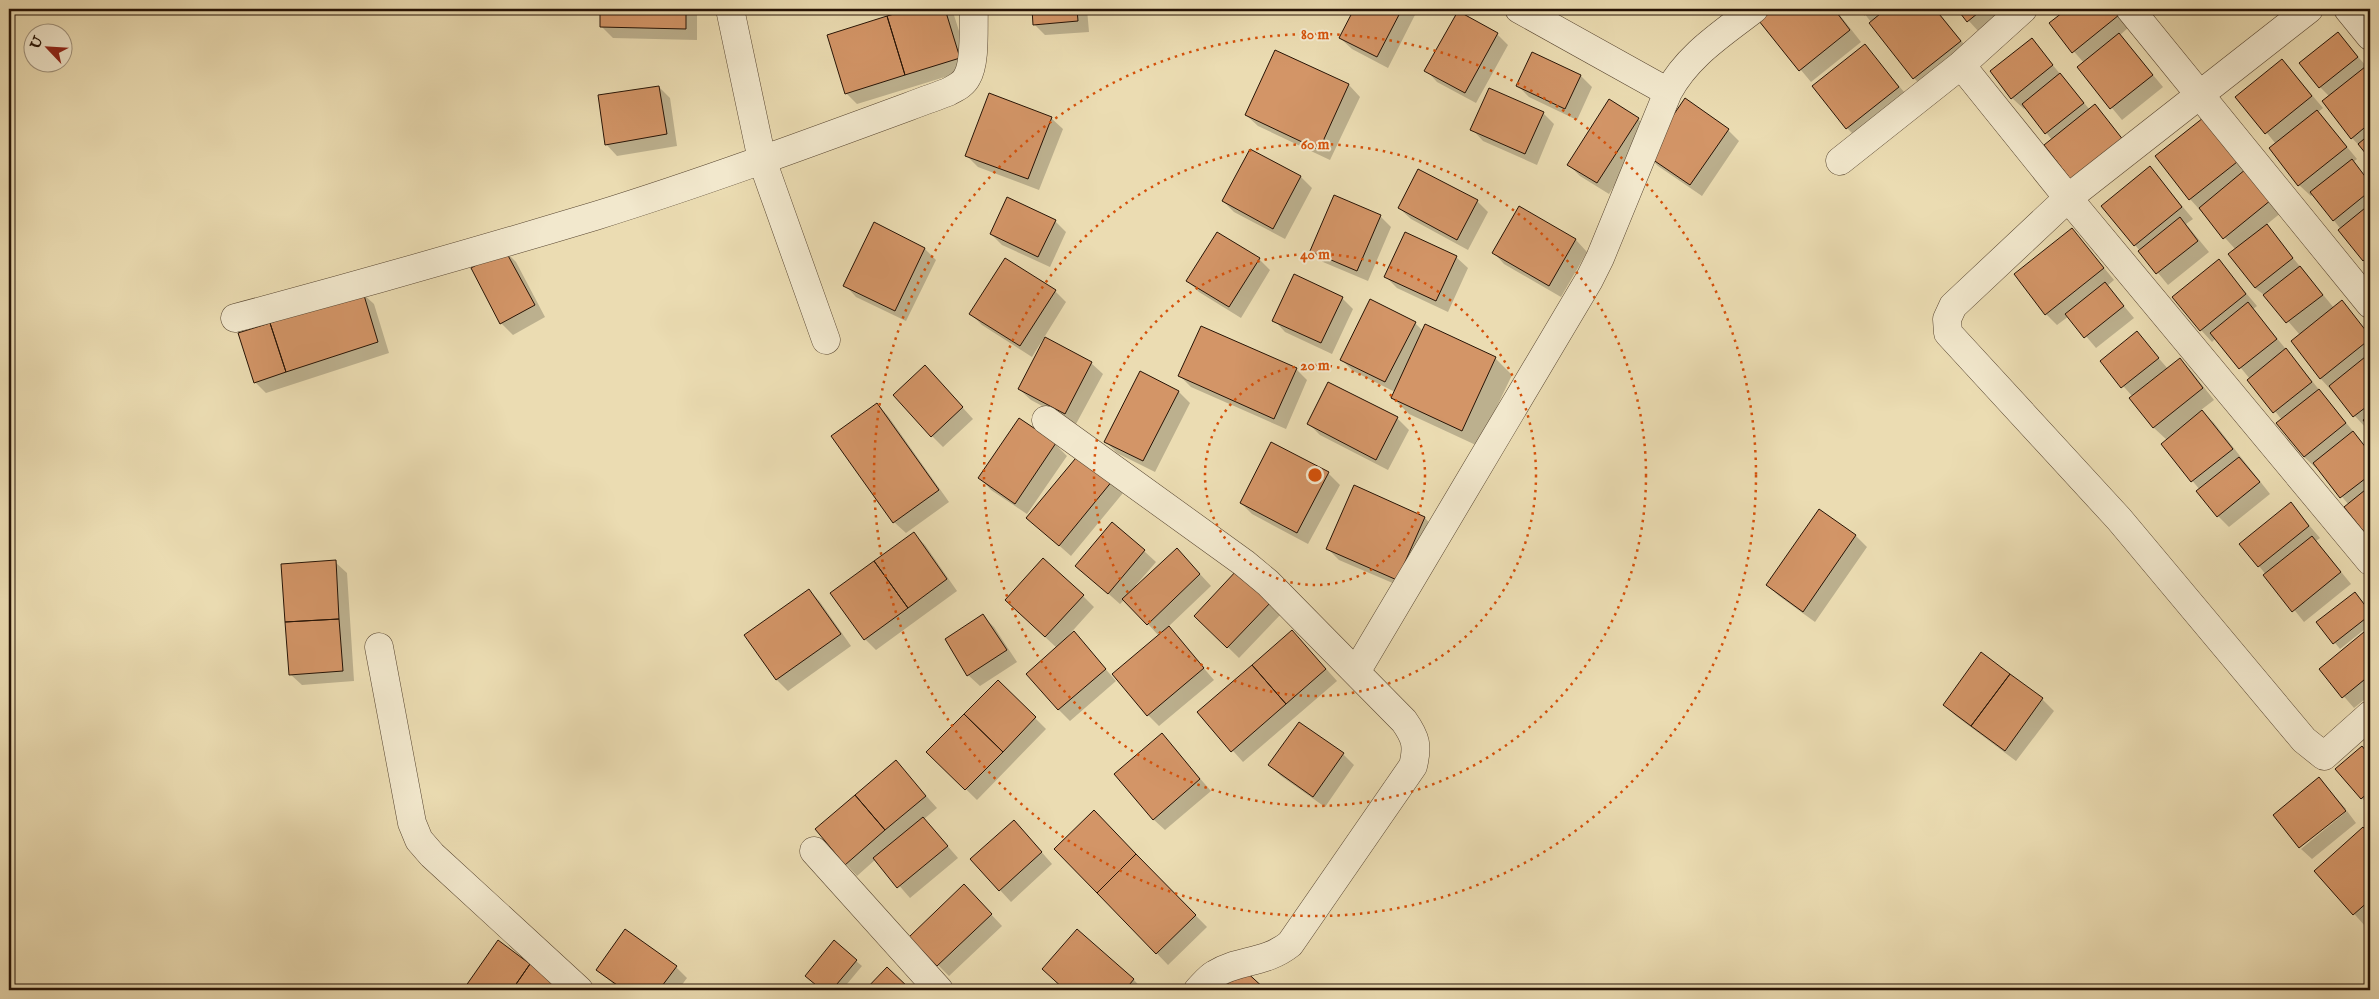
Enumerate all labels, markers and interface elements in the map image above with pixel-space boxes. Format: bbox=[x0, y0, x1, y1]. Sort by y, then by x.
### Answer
north arrow bbox=[22, 22, 72, 72]
text: 80 m bbox=[1301, 25, 1329, 44]
text: U bbox=[26, 33, 48, 53]
text: 60 m bbox=[1301, 135, 1330, 154]
text: 40 m bbox=[1300, 245, 1330, 264]
text: 20 m bbox=[1300, 356, 1330, 375]
centre of rings bbox=[1306, 466, 1324, 484]

